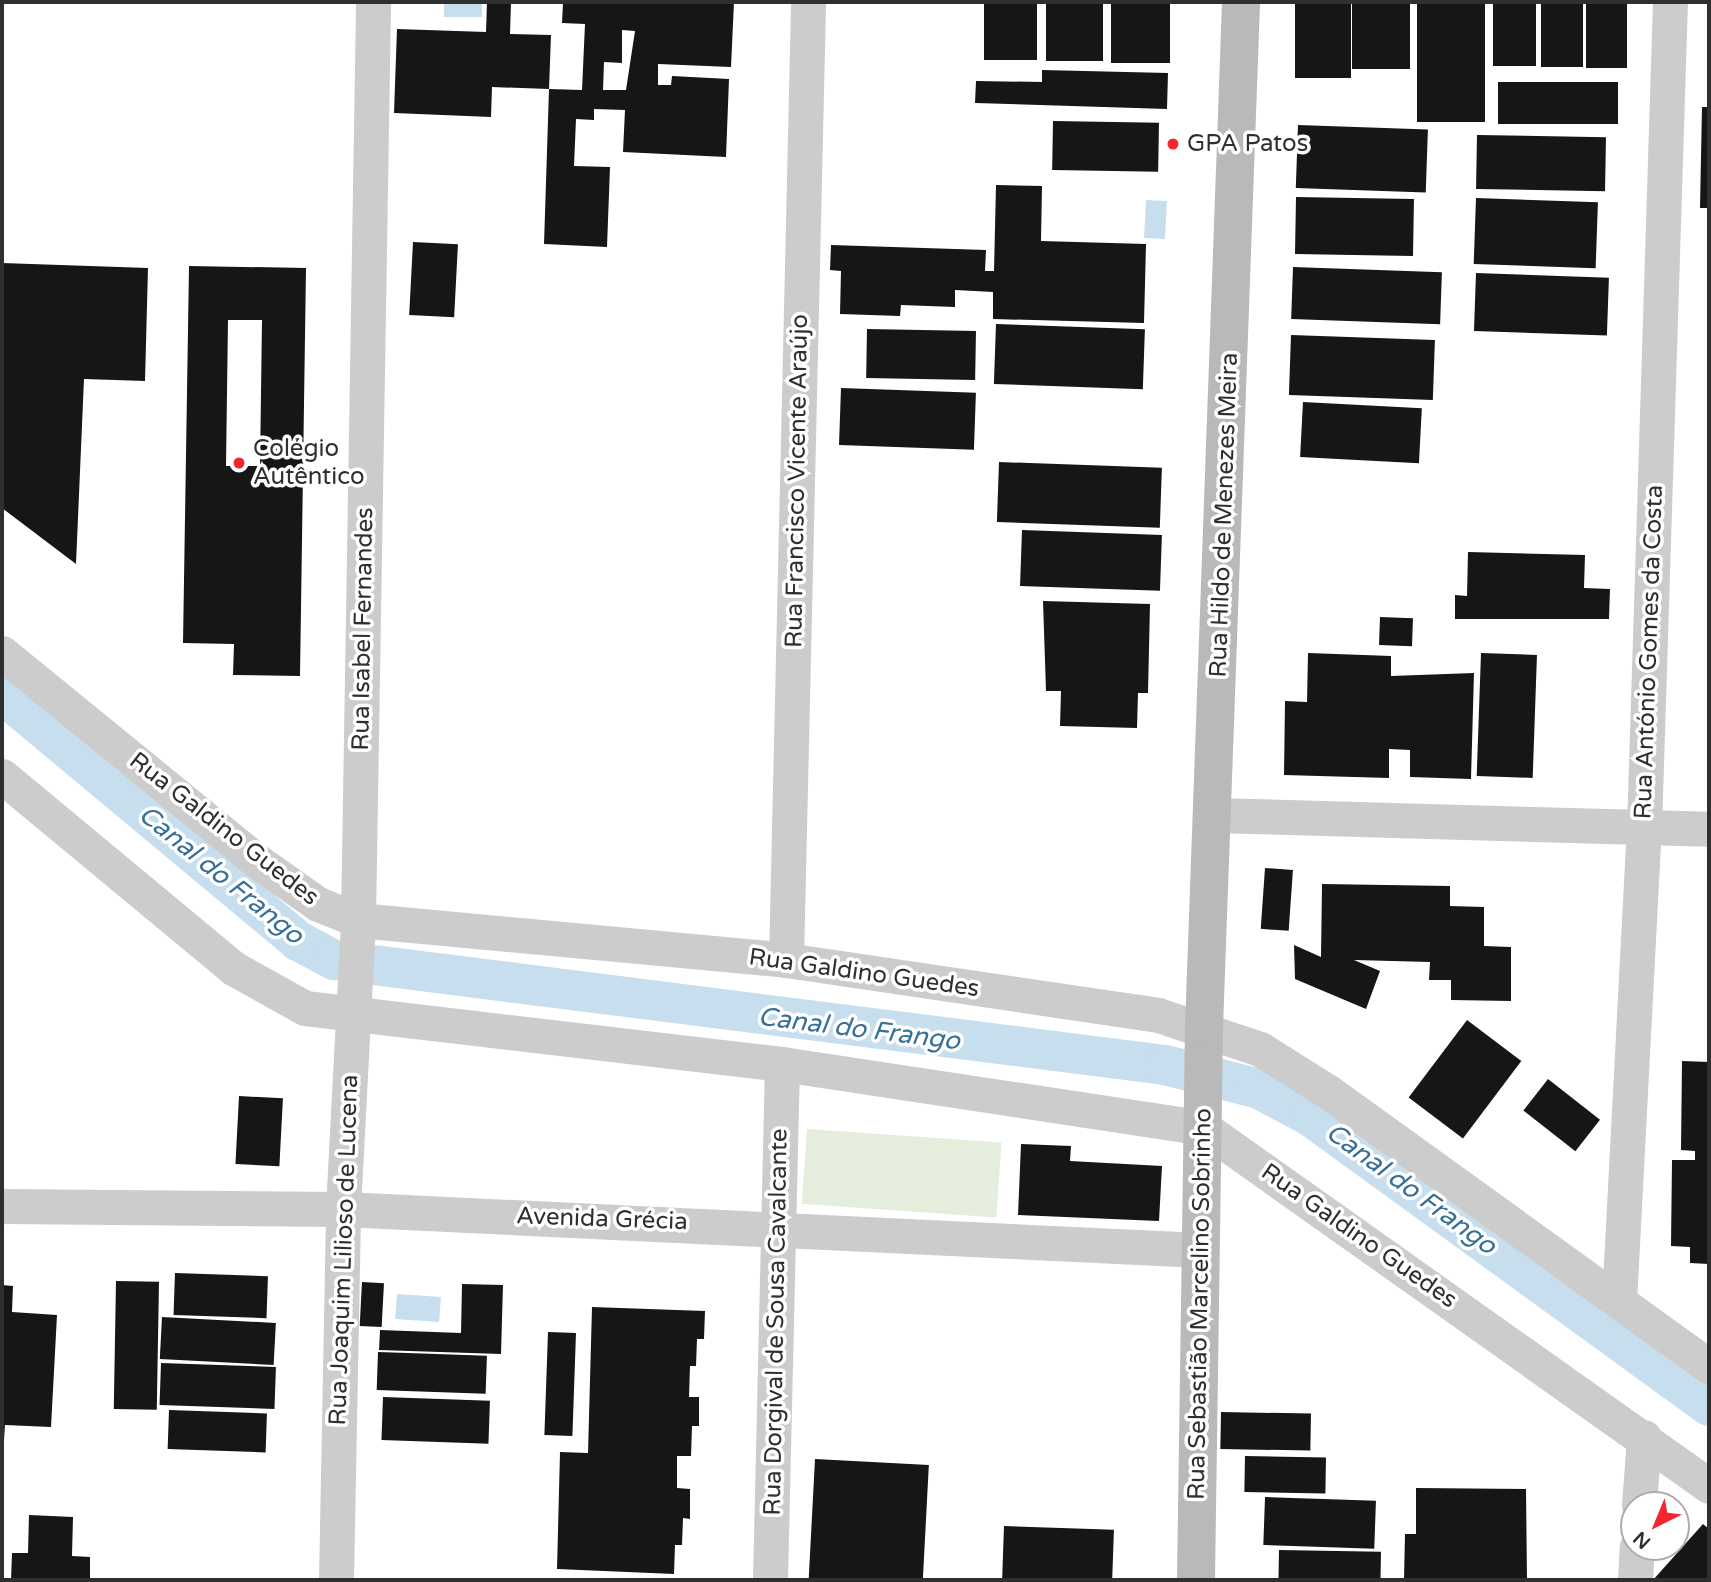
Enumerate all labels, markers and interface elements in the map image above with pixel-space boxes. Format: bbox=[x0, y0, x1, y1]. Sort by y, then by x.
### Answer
place label: GPA Patos bbox=[1187, 130, 1308, 158]
marker: GPA Patos bbox=[1165, 136, 1181, 152]
street label: Rua Francisco Vicente Araújo bbox=[780, 314, 814, 648]
street label: Rua Hildo de Menezes Meira bbox=[1204, 352, 1244, 678]
place label: Colégio Autêntico bbox=[253, 435, 365, 491]
marker: Colégio Autêntico bbox=[231, 455, 247, 471]
street label: Rua António Gomes da Costa bbox=[1629, 484, 1669, 820]
street label: Rua Isabel Fernandes bbox=[346, 507, 380, 751]
street label: Rua Galdino Guedes bbox=[124, 746, 324, 912]
water label: Canal do Frango bbox=[132, 799, 310, 951]
street label: Rua Galdino Guedes bbox=[747, 943, 981, 1003]
water label: Canal do Frango bbox=[756, 1001, 962, 1057]
street label: Rua Joaquim Lilioso de Lucena bbox=[323, 1074, 365, 1426]
street label: Rua Sebastião Marcelino Sobrinho bbox=[1182, 1108, 1218, 1500]
water label: Canal do Frango bbox=[1320, 1117, 1502, 1261]
street label: Rua Dorgival de Sousa Cavalcante bbox=[758, 1128, 794, 1516]
street label: Rua Galdino Guedes bbox=[1256, 1158, 1462, 1314]
street label: Avenida Grécia bbox=[516, 1202, 688, 1236]
north arrow bbox=[1620, 1491, 1690, 1561]
text: N bbox=[1629, 1527, 1655, 1553]

